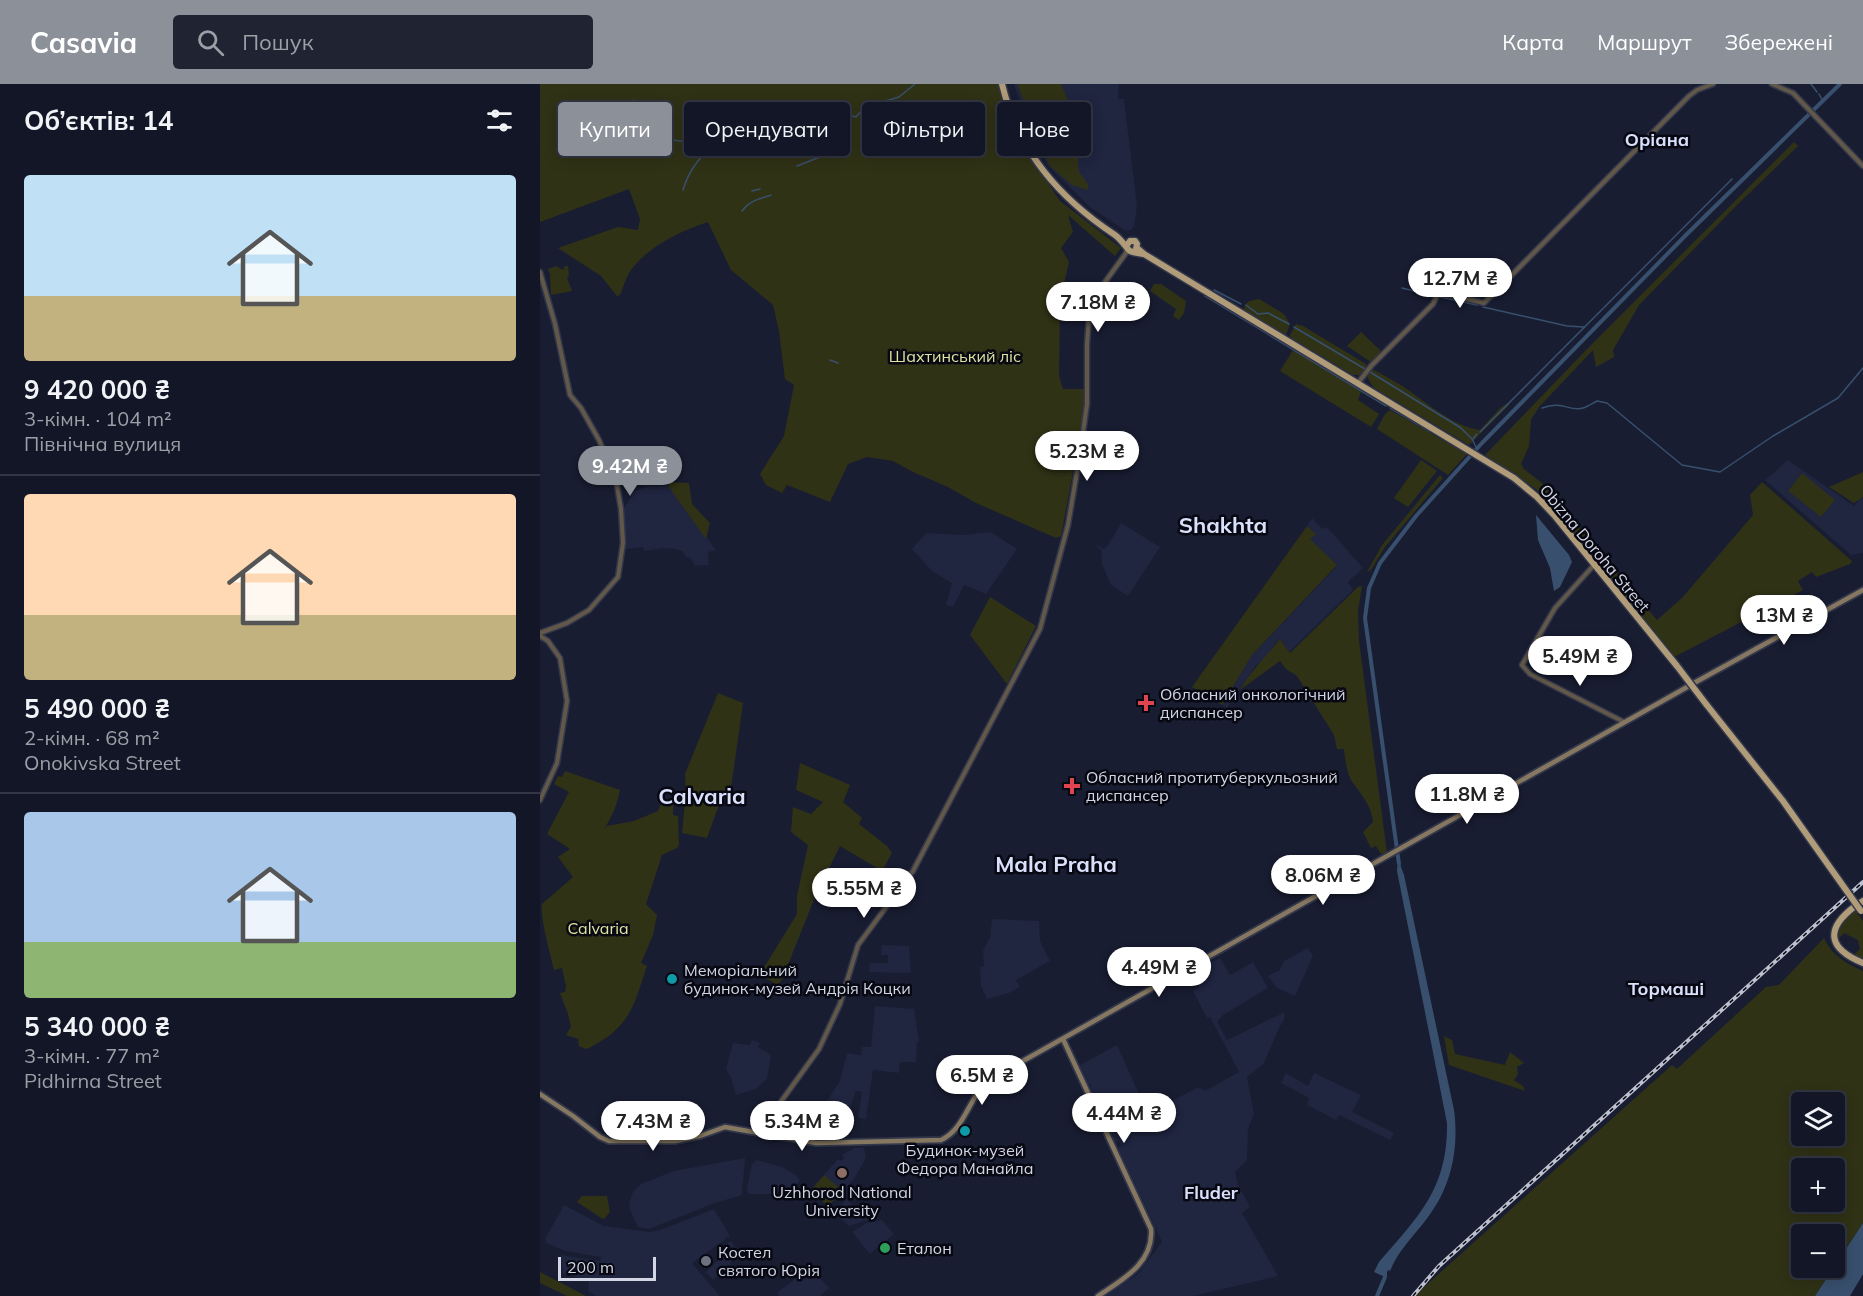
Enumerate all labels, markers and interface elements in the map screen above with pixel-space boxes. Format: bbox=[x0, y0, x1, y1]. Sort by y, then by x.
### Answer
search box bbox=[173, 15, 593, 69]
text: Casavia bbox=[30, 25, 137, 60]
icon: search bbox=[194, 26, 227, 59]
text: Пошук bbox=[242, 28, 314, 56]
text: Карта bbox=[1502, 29, 1564, 55]
text: Маршрут bbox=[1597, 29, 1692, 55]
text: Збережені bbox=[1725, 29, 1833, 55]
chip: Купити bbox=[558, 102, 672, 156]
chip: Орендувати bbox=[684, 102, 850, 156]
chip: Фільтри bbox=[862, 102, 985, 156]
chip: Нове bbox=[997, 102, 1091, 156]
text: Об’єктів: 14 bbox=[24, 104, 173, 137]
icon: filters bbox=[483, 104, 516, 137]
district label: Оріана bbox=[1625, 128, 1689, 151]
icon: home bbox=[216, 214, 324, 322]
pin: 12.7M ₴ bbox=[1405, 258, 1515, 309]
text: 12.7M ₴ bbox=[1422, 265, 1498, 290]
pin: 7.18M ₴ bbox=[1043, 282, 1153, 333]
text: 7.18M ₴ bbox=[1060, 289, 1136, 314]
park label: Шахтинський ліс bbox=[889, 346, 1021, 366]
text: 9 420 000 ₴ bbox=[24, 373, 170, 406]
text: 3-кімн. · 104 m² bbox=[24, 406, 172, 431]
text: Північна вулиця bbox=[24, 431, 181, 456]
pin: 5.23M ₴ bbox=[1032, 431, 1142, 482]
text: 5.23M ₴ bbox=[1049, 438, 1125, 463]
pin: 9.42M ₴ bbox=[575, 446, 685, 497]
text: 9.42M ₴ bbox=[592, 453, 668, 478]
street label: Obizna Doroha Street bbox=[1536, 480, 1655, 616]
district label: Shakhta bbox=[1179, 511, 1267, 539]
icon: home bbox=[216, 533, 324, 641]
pin: 13M ₴ bbox=[1742, 595, 1826, 646]
text: 13M ₴ bbox=[1755, 602, 1813, 627]
pin: 5.49M ₴ bbox=[1525, 636, 1635, 687]
text: 5.49M ₴ bbox=[1542, 643, 1618, 668]
place label: Обласний онкологічний диспансер bbox=[1160, 684, 1346, 722]
text: 5 490 000 ₴ bbox=[24, 692, 170, 725]
marker: Обласний онкологічний диспансер bbox=[1137, 694, 1155, 712]
text: 2-кімн. · 68 m² bbox=[24, 725, 160, 750]
text: Onokivska Street bbox=[24, 750, 181, 775]
place label: Обласний протитуберкульозний диспансер bbox=[1086, 767, 1338, 805]
pin: 11.8M ₴ bbox=[1412, 774, 1522, 825]
marker: Обласний протитуберкульозний диспансер bbox=[1063, 777, 1081, 795]
text: 11.8M ₴ bbox=[1429, 781, 1505, 806]
district label: Calvaria bbox=[658, 782, 746, 810]
district label: Mala Praha bbox=[995, 850, 1117, 878]
icon: home bbox=[216, 851, 324, 959]
pin: 8.06M ₴ bbox=[1268, 855, 1378, 906]
text: 8.06M ₴ bbox=[1285, 862, 1361, 887]
pin: 5.55M ₴ bbox=[809, 868, 919, 919]
text: 5.55M ₴ bbox=[826, 875, 902, 900]
park label: Calvaria bbox=[567, 918, 629, 938]
pin: 4.49M ₴ bbox=[1104, 947, 1214, 998]
text: 4.49M ₴ bbox=[1121, 954, 1197, 979]
place label: Меморіальний будинок-музей Андрія Коцки bbox=[684, 960, 911, 998]
marker: Меморіальний будинок-музей Андрія Коцки bbox=[665, 972, 679, 986]
district label: Тормаші bbox=[1628, 977, 1704, 1000]
text: 5 340 000 ₴ bbox=[24, 1010, 170, 1043]
text: 3-кімн. · 77 m² bbox=[24, 1043, 160, 1068]
pin: 6.5M ₴ bbox=[933, 1055, 1031, 1106]
text: 6.5M ₴ bbox=[950, 1062, 1014, 1087]
text: Pidhirna Street bbox=[24, 1068, 162, 1093]
map controls bbox=[1791, 1092, 1845, 1278]
button: layers bbox=[1791, 1092, 1845, 1146]
pin: 4.44M ₴ bbox=[1069, 1093, 1179, 1144]
text: 4.44M ₴ bbox=[1086, 1100, 1162, 1125]
pin: 7.43M ₴ bbox=[598, 1101, 708, 1152]
pin: 5.34M ₴ bbox=[747, 1101, 857, 1152]
text: 7.43M ₴ bbox=[615, 1108, 691, 1133]
text: 5.34M ₴ bbox=[764, 1108, 840, 1133]
marker: Будинок-музей Федора Манайла bbox=[958, 1124, 972, 1138]
place label: Будинок-музей Федора Манайла bbox=[897, 1140, 1033, 1178]
button: + bbox=[1791, 1158, 1845, 1212]
marker: Uzhhorod National University bbox=[835, 1166, 849, 1180]
district label: Fluder bbox=[1184, 1181, 1239, 1204]
place label: Uzhhorod National University bbox=[772, 1182, 912, 1220]
button: − bbox=[1791, 1224, 1845, 1278]
place label: Еталон bbox=[897, 1238, 952, 1258]
marker: Еталон bbox=[878, 1241, 892, 1255]
place label: Костел святого Юрія bbox=[718, 1242, 820, 1280]
scale bar bbox=[558, 1254, 656, 1282]
marker: Костел святого Юрія bbox=[699, 1254, 713, 1268]
text: 200 m bbox=[567, 1257, 614, 1277]

